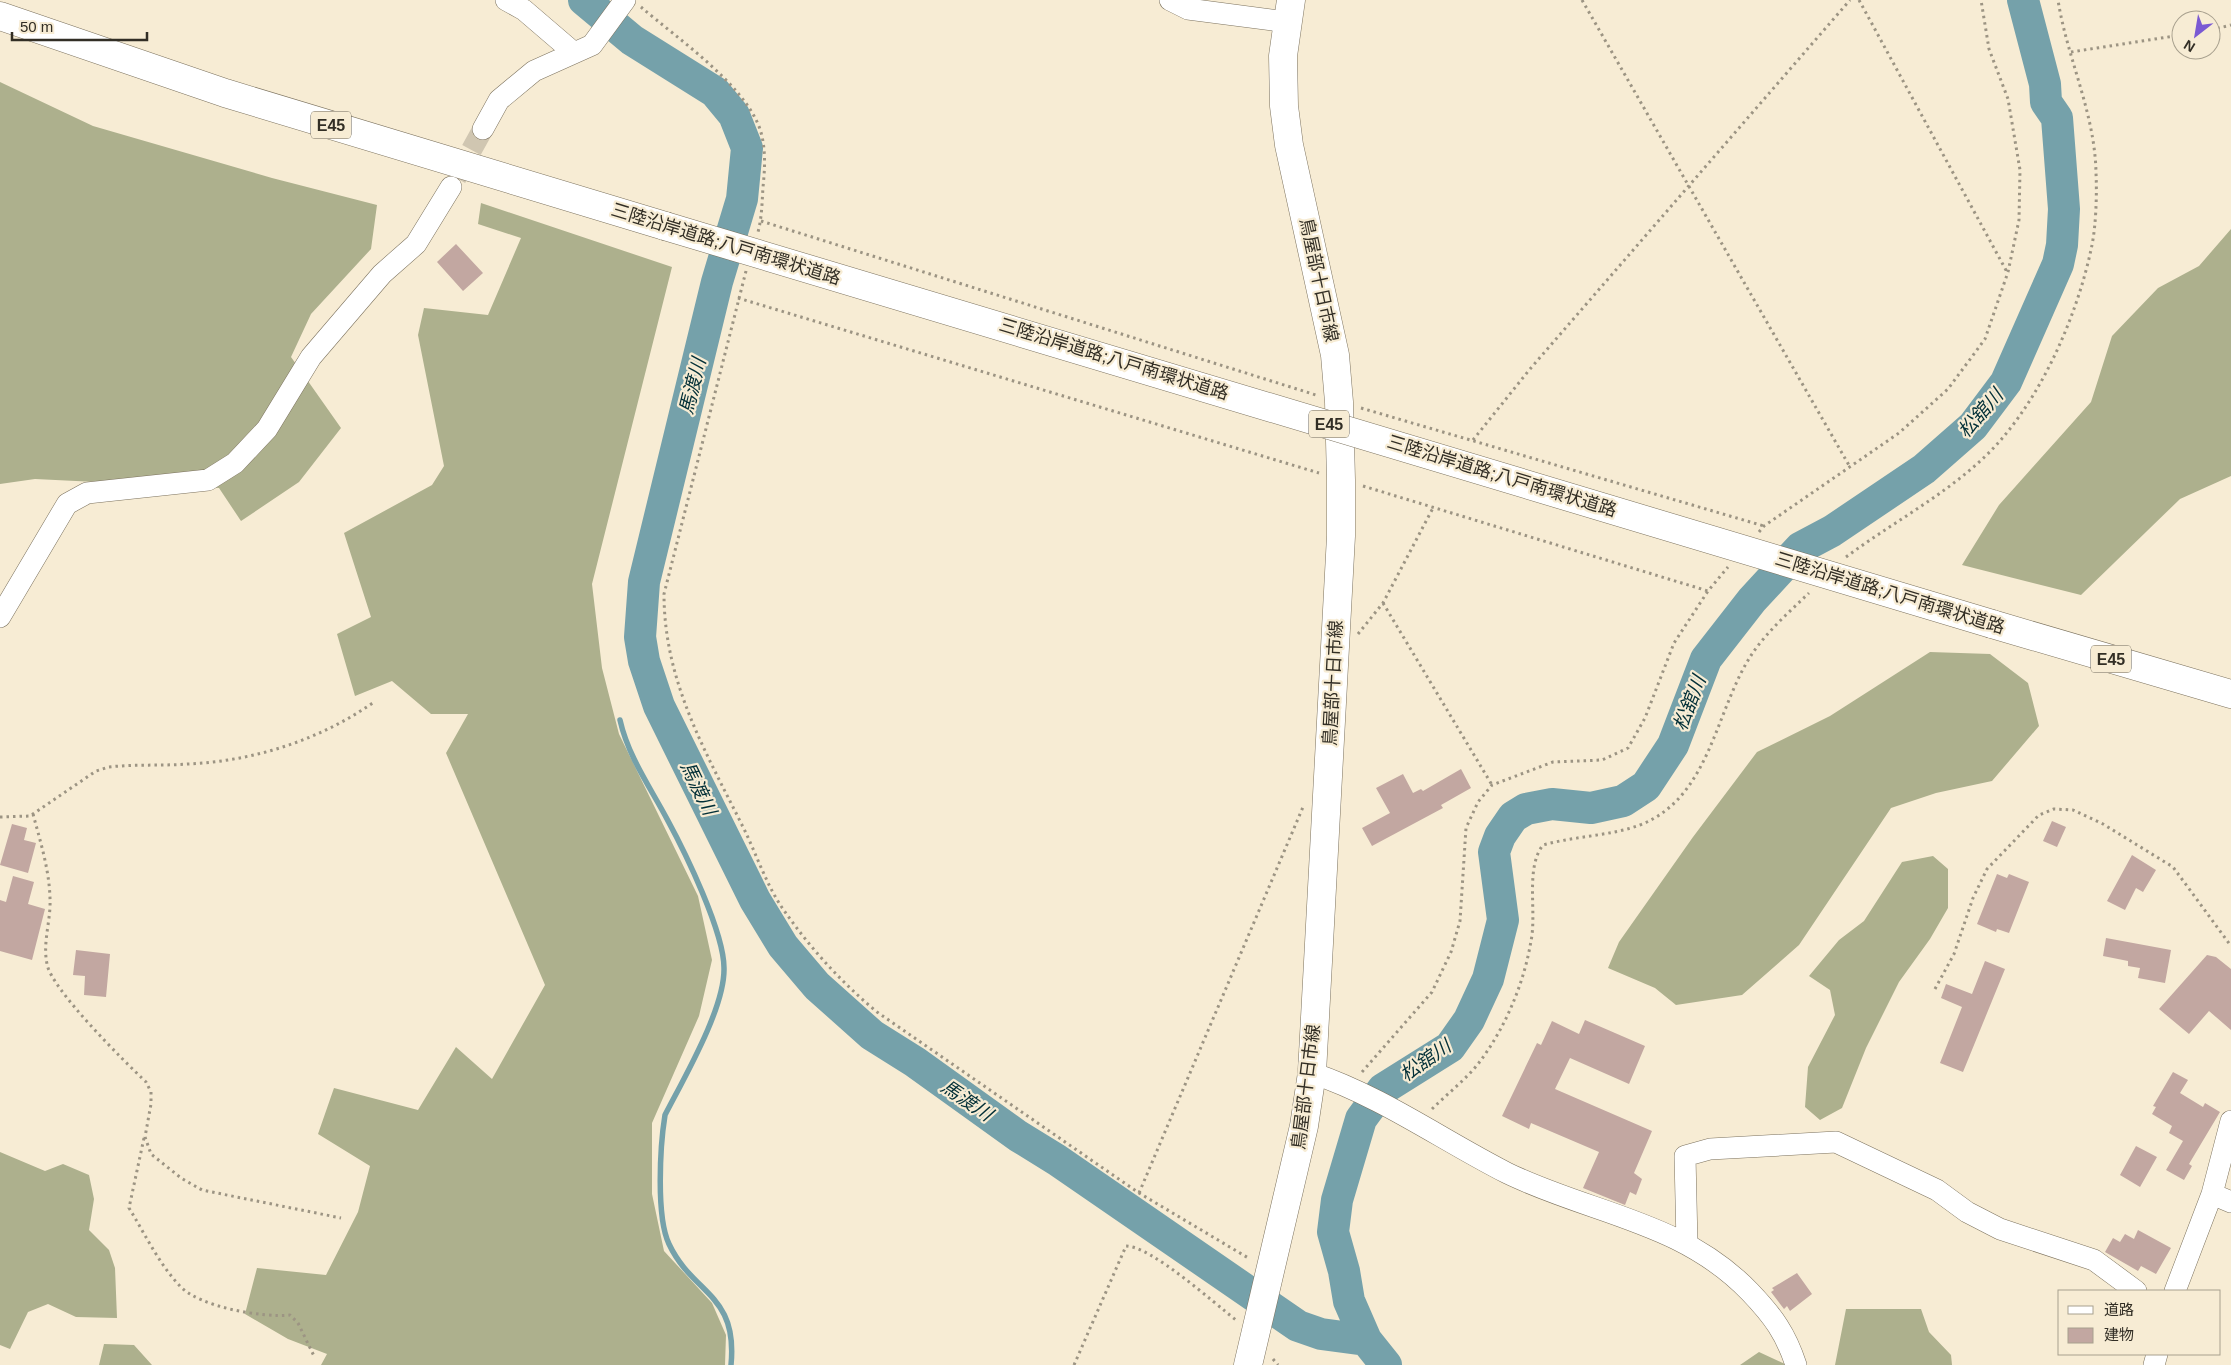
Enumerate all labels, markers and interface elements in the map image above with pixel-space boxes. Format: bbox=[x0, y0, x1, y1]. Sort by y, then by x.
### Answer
scale bar bbox=[12, 10, 148, 42]
north arrow bbox=[2171, 10, 2221, 60]
text: 50 m bbox=[20, 18, 53, 35]
text: N bbox=[2181, 37, 2198, 56]
road number: E45 bbox=[311, 112, 351, 138]
street label: 三陸沿岸道路;八戸南環状道路 bbox=[609, 199, 843, 289]
street label: 鳥屋部十日市線 bbox=[1296, 216, 1342, 344]
street label: 三陸沿岸道路;八戸南環状道路 bbox=[997, 314, 1231, 404]
water label: 馬渡川 bbox=[675, 354, 710, 416]
water label: 松舘川 bbox=[1954, 383, 2008, 442]
road number: E45 bbox=[1309, 410, 1349, 438]
street label: 三陸沿岸道路;八戸南環状道路 bbox=[1385, 431, 1619, 521]
street label: 三陸沿岸道路;八戸南環状道路 bbox=[1773, 548, 2007, 638]
street label: 鳥屋部十日市線 bbox=[1320, 620, 1346, 746]
road number: E45 bbox=[2091, 646, 2131, 672]
water label: 松舘川 bbox=[1669, 671, 1710, 734]
water label: 馬渡川 bbox=[677, 758, 721, 820]
street label: 鳥屋部十日市線 bbox=[1288, 1023, 1324, 1151]
water label: 松舘川 bbox=[1396, 1034, 1456, 1085]
water label: 馬渡川 bbox=[937, 1076, 998, 1126]
legend bbox=[2058, 1290, 2221, 1355]
text: 道路 bbox=[2104, 1301, 2134, 1318]
text: 建物 bbox=[2104, 1326, 2134, 1343]

